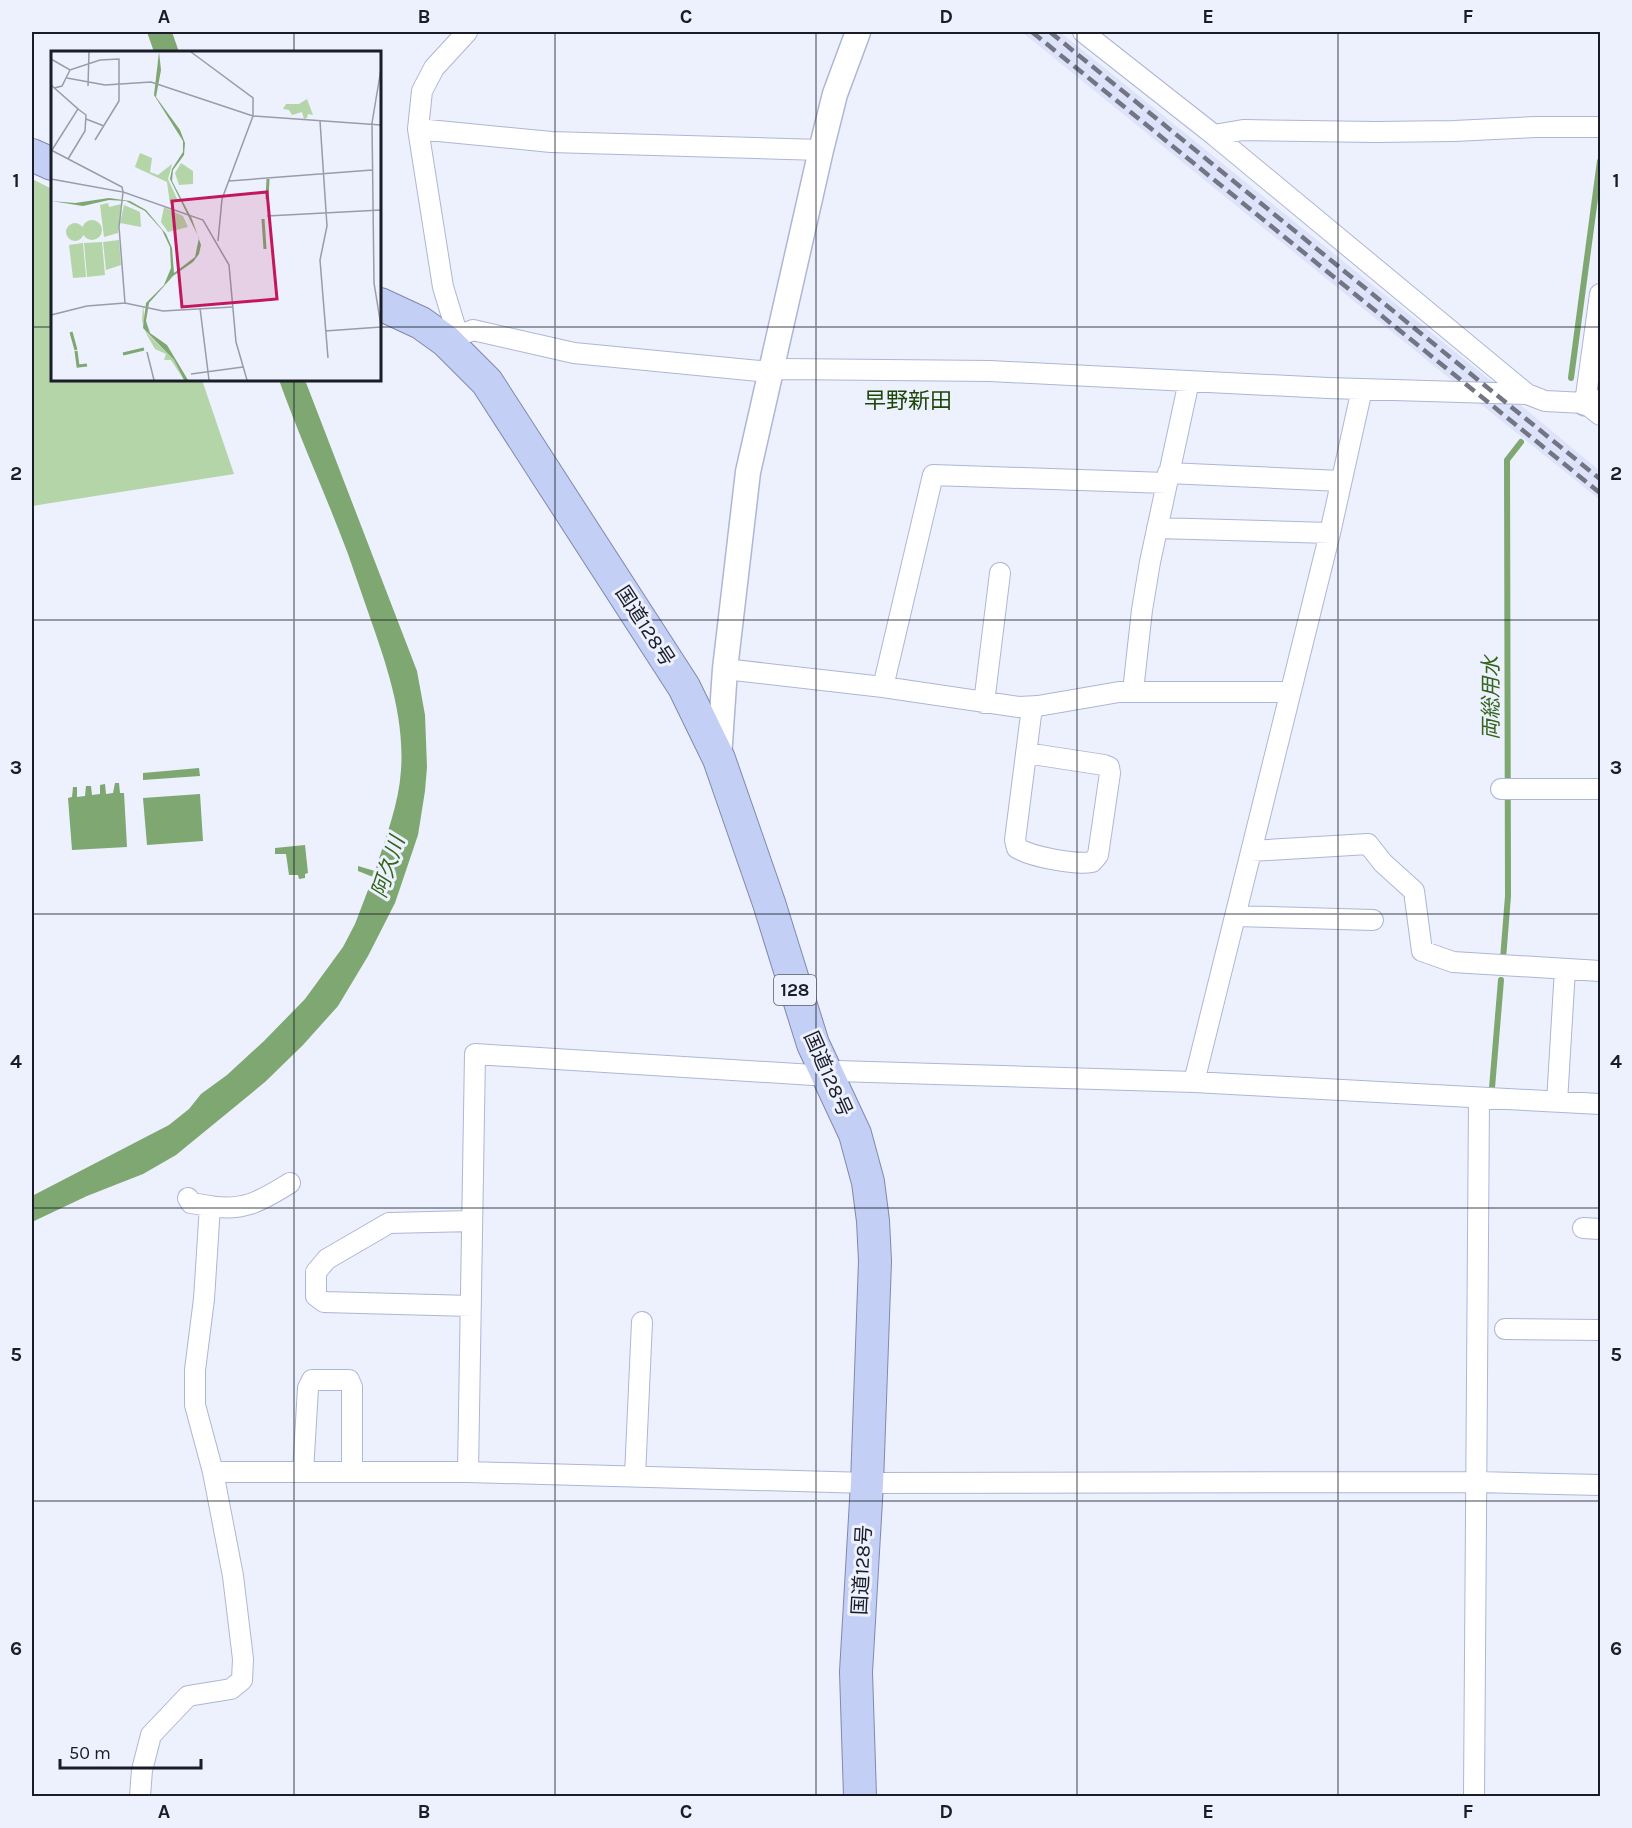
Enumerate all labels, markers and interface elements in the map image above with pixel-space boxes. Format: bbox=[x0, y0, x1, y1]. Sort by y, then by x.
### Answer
text: A bbox=[158, 5, 171, 28]
text: B bbox=[418, 5, 430, 28]
text: C bbox=[680, 5, 692, 28]
text: D bbox=[939, 5, 953, 28]
text: E bbox=[1202, 5, 1214, 28]
text: F bbox=[1463, 5, 1474, 28]
inset map bbox=[51, 51, 381, 381]
text: 1 bbox=[12, 169, 20, 192]
text: 1 bbox=[1612, 169, 1620, 192]
district label: 早野新田 bbox=[864, 388, 952, 414]
text: 2 bbox=[10, 462, 22, 485]
text: 2 bbox=[1610, 462, 1622, 485]
street label: 国道128号 bbox=[611, 582, 679, 670]
water label: 両総用水 bbox=[1479, 654, 1503, 740]
text: 3 bbox=[10, 756, 22, 779]
text: 3 bbox=[1610, 756, 1622, 779]
water label: 阿久川 bbox=[367, 831, 410, 901]
road number: 128 bbox=[774, 975, 816, 1005]
street label: 国道128号 bbox=[799, 1028, 857, 1120]
text: 4 bbox=[10, 1050, 22, 1073]
text: 4 bbox=[1610, 1050, 1622, 1073]
text: 5 bbox=[10, 1343, 22, 1366]
text: 5 bbox=[1610, 1343, 1622, 1366]
street label: 国道128号 bbox=[848, 1524, 876, 1616]
text: 6 bbox=[10, 1637, 22, 1660]
text: 6 bbox=[1610, 1637, 1622, 1660]
scale bar bbox=[60, 1732, 201, 1770]
text: 50 m bbox=[69, 1742, 111, 1764]
text: A bbox=[158, 1800, 171, 1823]
text: B bbox=[418, 1800, 430, 1823]
text: C bbox=[680, 1800, 692, 1823]
text: D bbox=[939, 1800, 953, 1823]
text: E bbox=[1202, 1800, 1214, 1823]
text: F bbox=[1463, 1800, 1474, 1823]

